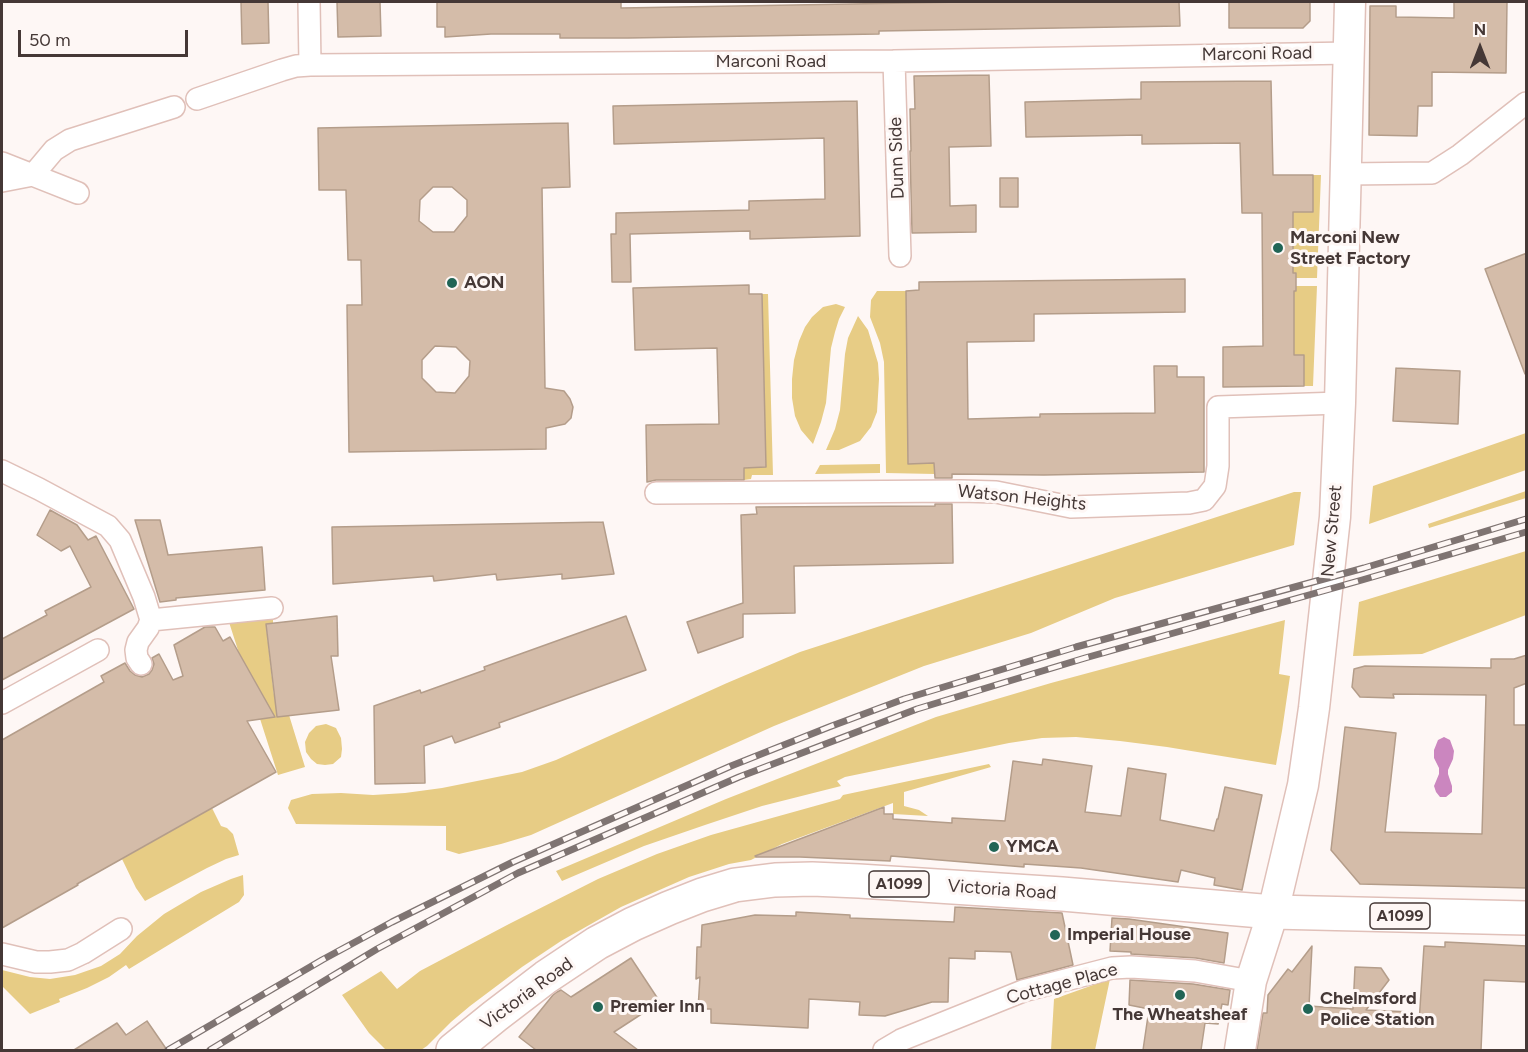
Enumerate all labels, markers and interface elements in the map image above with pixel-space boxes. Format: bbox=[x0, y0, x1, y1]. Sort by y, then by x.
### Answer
scale bar bbox=[21, 18, 190, 56]
north arrow bbox=[1450, 18, 1510, 78]
text: N bbox=[1474, 20, 1486, 39]
text: 50 m bbox=[29, 29, 71, 51]
street label: Marconi Road bbox=[1201, 42, 1313, 66]
street label: Marconi Road bbox=[716, 51, 826, 73]
street label: Dunn Side bbox=[885, 116, 909, 200]
place label: Marconi New Street Factory bbox=[1290, 227, 1410, 270]
marker: Marconi New Street Factory bbox=[1271, 241, 1285, 255]
place label: AON bbox=[464, 272, 504, 294]
marker: AON bbox=[445, 276, 459, 290]
street label: Watson Heights bbox=[957, 481, 1087, 515]
street label: New Street bbox=[1317, 484, 1347, 578]
place label: YMCA bbox=[1006, 836, 1059, 858]
marker: YMCA bbox=[987, 840, 1001, 854]
road number: A1099 bbox=[869, 871, 929, 897]
street label: Victoria Road bbox=[947, 875, 1057, 905]
road number: A1099 bbox=[1370, 903, 1430, 929]
place label: Imperial House bbox=[1067, 924, 1191, 946]
marker: Imperial House bbox=[1048, 928, 1062, 942]
street label: Victoria Road bbox=[477, 953, 577, 1035]
street label: Cottage Place bbox=[1004, 959, 1120, 1009]
marker: The Wheatsheaf bbox=[1173, 988, 1187, 1002]
place label: Chelmsford Police Station bbox=[1320, 988, 1435, 1030]
place label: Premier Inn bbox=[610, 996, 705, 1018]
marker: Premier Inn bbox=[591, 1000, 605, 1014]
marker: Chelmsford Police Station bbox=[1301, 1002, 1315, 1016]
place label: The Wheatsheaf bbox=[1112, 1004, 1248, 1026]

